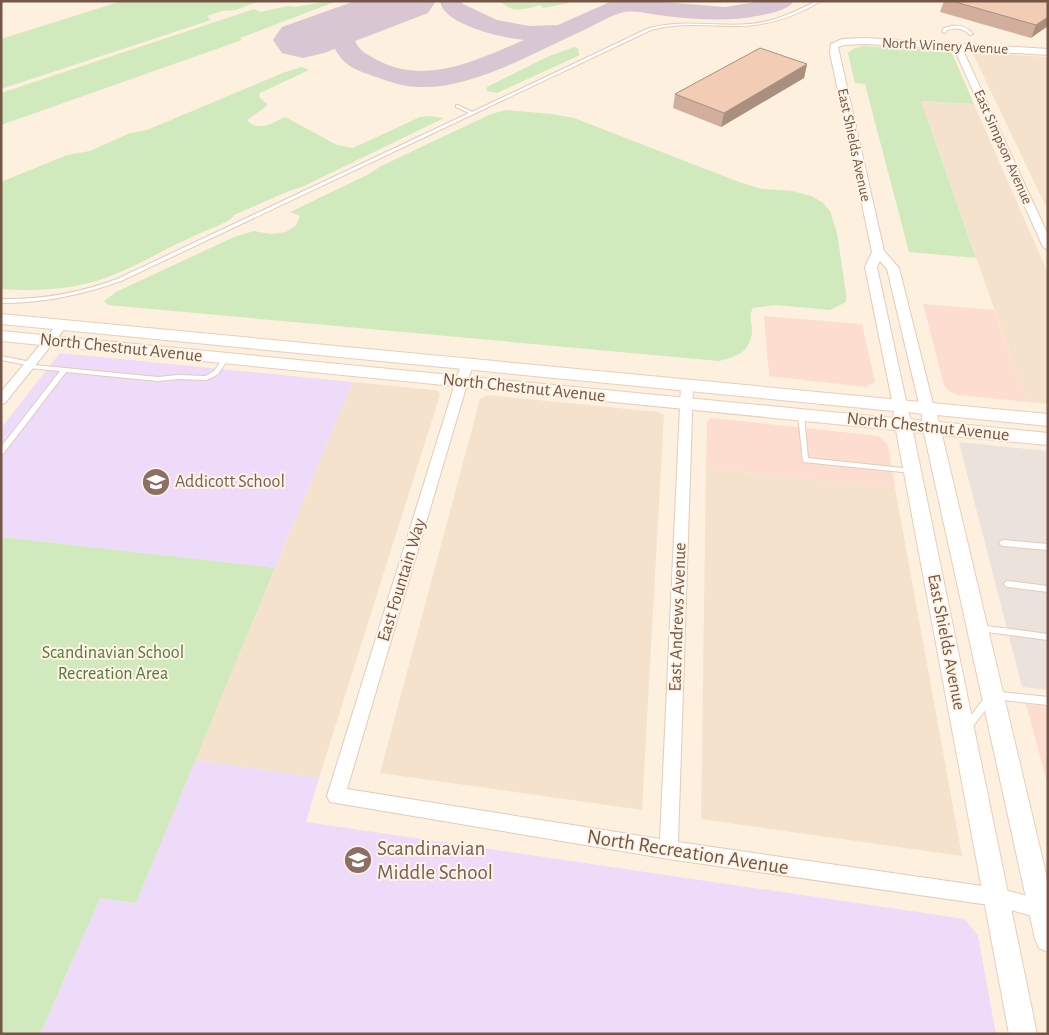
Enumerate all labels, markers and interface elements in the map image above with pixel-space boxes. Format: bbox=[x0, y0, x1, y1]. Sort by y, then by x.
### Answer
street label: North Winery Avenue bbox=[881, 35, 1009, 57]
street label: East Shields Avenue bbox=[835, 87, 873, 203]
street label: East Simpson Avenue bbox=[971, 87, 1035, 207]
street label: North Chestnut Avenue bbox=[39, 331, 203, 365]
street label: North Chestnut Avenue bbox=[442, 371, 606, 405]
street label: North Chestnut Avenue bbox=[846, 410, 1010, 444]
school or university icon: Addicott School bbox=[141, 467, 171, 497]
place label: Addicott School bbox=[175, 473, 285, 491]
street label: East Fountain Way bbox=[375, 516, 429, 644]
street label: East Andrews Avenue bbox=[666, 542, 690, 692]
street label: East Shields Avenue bbox=[924, 572, 968, 712]
park label: Scandinavian School Recreation Area bbox=[42, 644, 184, 683]
street label: North Recreation Avenue bbox=[586, 826, 790, 878]
place label: Scandinavian Middle School bbox=[377, 838, 493, 883]
school or university icon: Scandinavian Middle School bbox=[343, 845, 373, 875]

